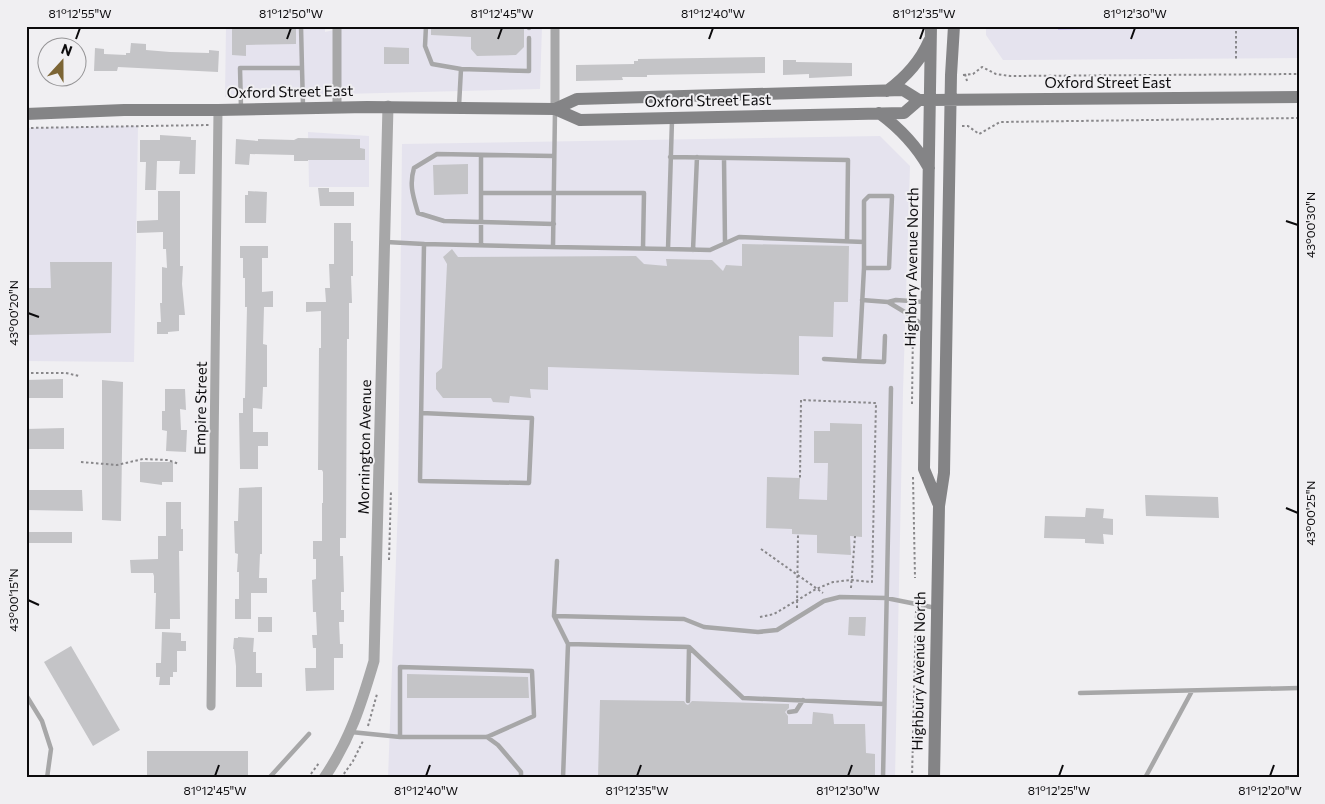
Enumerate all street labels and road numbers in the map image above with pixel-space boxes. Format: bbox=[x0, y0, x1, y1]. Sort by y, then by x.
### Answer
street label: Oxford Street East bbox=[1045, 73, 1171, 91]
street label: Oxford Street East bbox=[226, 81, 354, 101]
street label: Oxford Street East bbox=[644, 90, 772, 110]
street label: Highbury Avenue North bbox=[901, 187, 921, 347]
street label: Empire Street bbox=[190, 361, 210, 455]
street label: Mornington Avenue bbox=[354, 379, 374, 515]
street label: Highbury Avenue North bbox=[908, 591, 928, 751]

